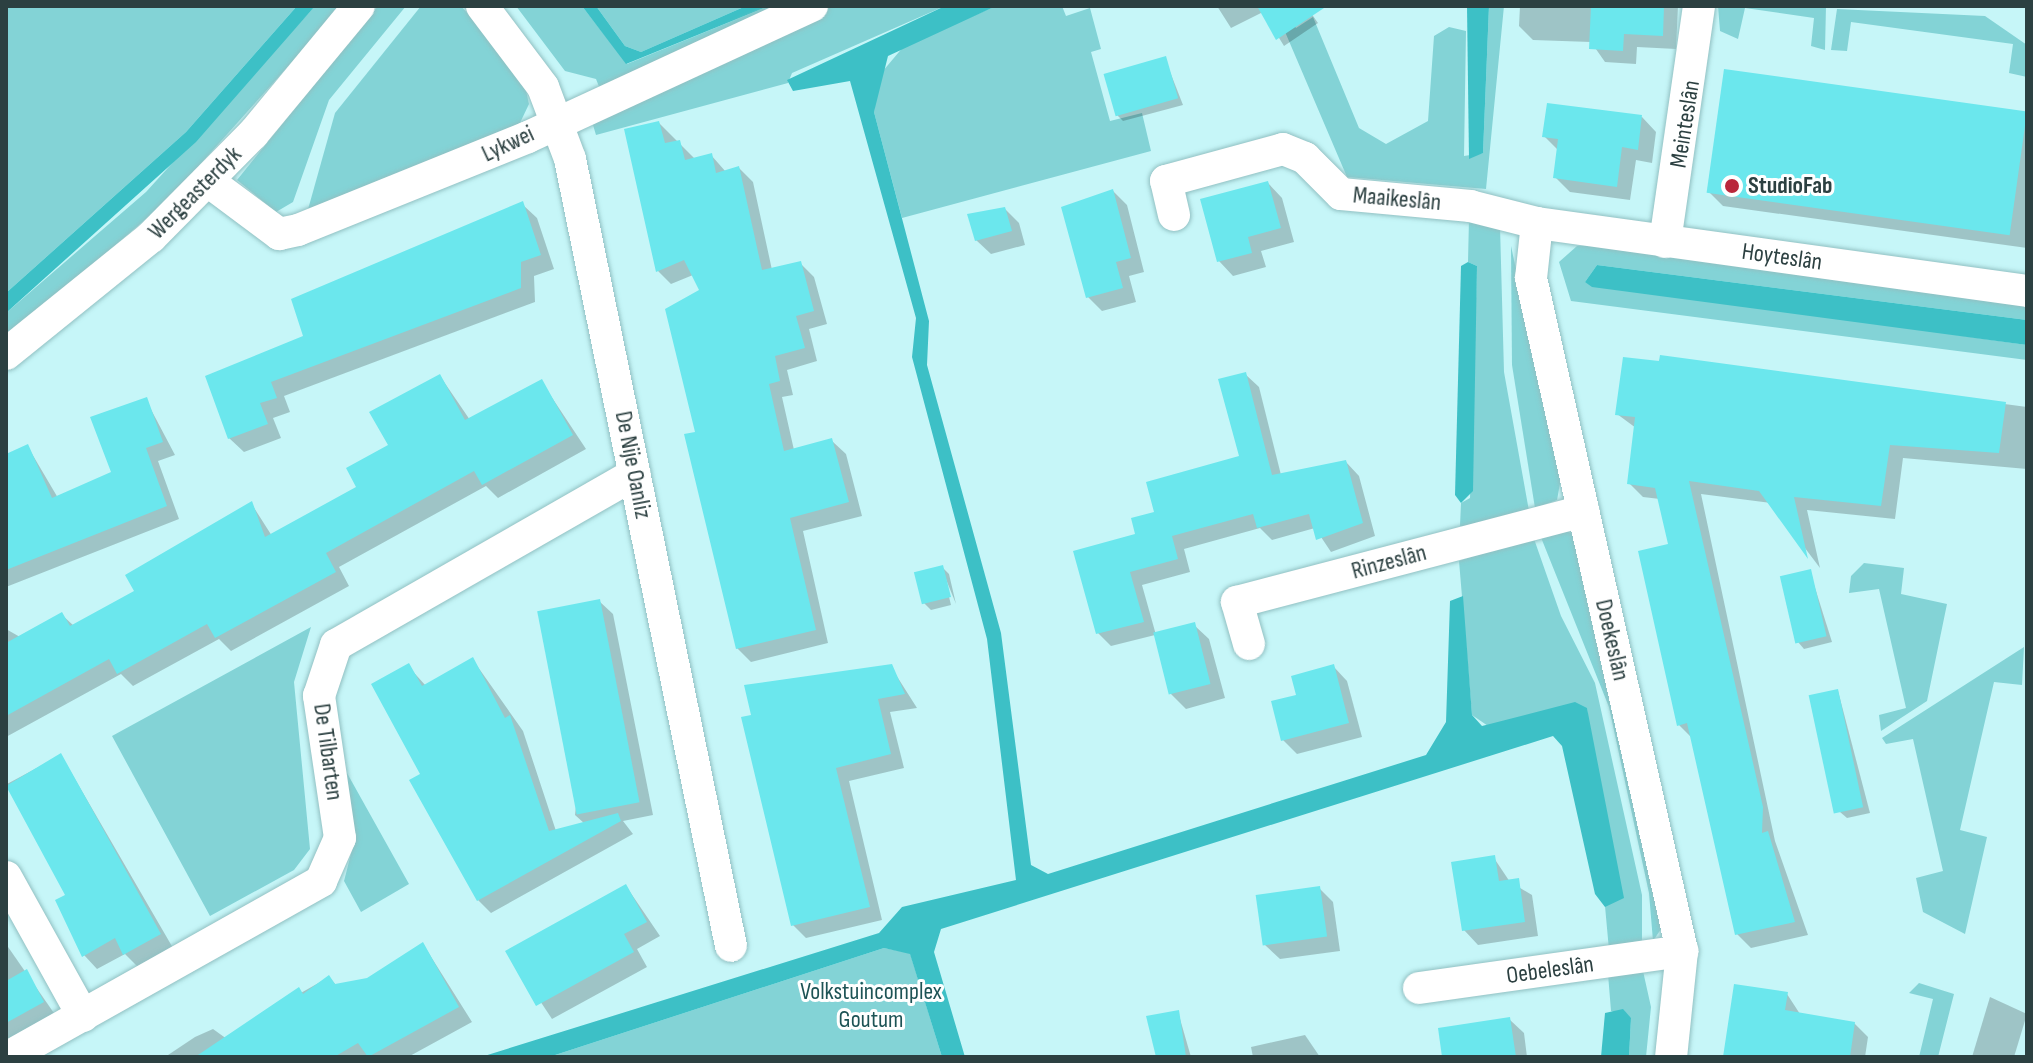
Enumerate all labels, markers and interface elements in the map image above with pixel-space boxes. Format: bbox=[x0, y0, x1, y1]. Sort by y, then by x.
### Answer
street label: Meinteslân bbox=[1664, 78, 1706, 170]
street label: Lykwei bbox=[477, 119, 539, 169]
street label: Wergeasterdyk bbox=[142, 140, 248, 246]
place label: StudioFab bbox=[1748, 172, 1832, 200]
marker: StudioFab bbox=[1723, 177, 1741, 195]
street label: Maaikeslân bbox=[1352, 181, 1442, 217]
street label: Hoyteslân bbox=[1740, 237, 1824, 277]
street label: De Nije Oanliz bbox=[608, 409, 658, 521]
street label: Rinzeslân bbox=[1348, 538, 1430, 586]
street label: Doekeslân bbox=[1589, 597, 1635, 683]
street label: De Tilbarten bbox=[307, 702, 349, 802]
street label: Oebeleslân bbox=[1505, 950, 1595, 990]
park label: Volkstuincomplex Goutum bbox=[800, 978, 942, 1034]

